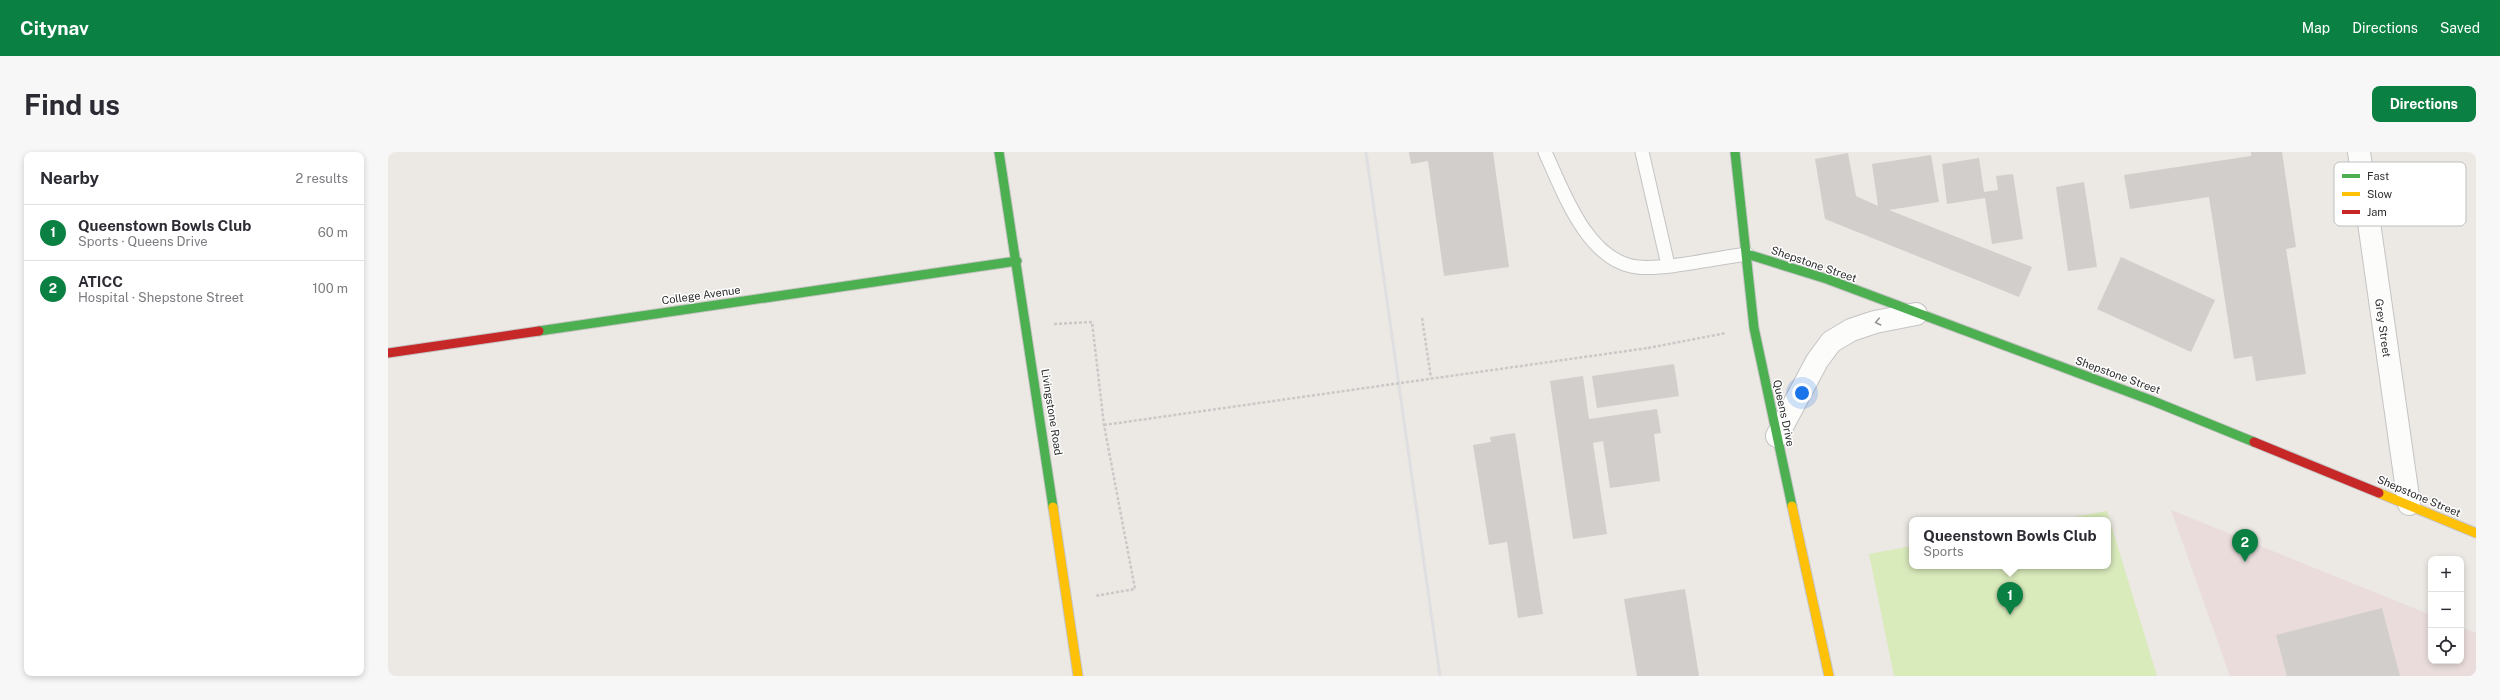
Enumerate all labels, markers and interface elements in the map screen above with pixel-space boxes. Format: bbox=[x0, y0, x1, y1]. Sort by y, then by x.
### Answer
text: Citynav bbox=[20, 17, 89, 39]
text: Map bbox=[2302, 20, 2330, 36]
text: Directions bbox=[2352, 20, 2418, 36]
text: Saved bbox=[2440, 20, 2480, 36]
button: Directions bbox=[2372, 86, 2476, 122]
text: Find us bbox=[24, 88, 120, 121]
legend bbox=[2334, 162, 2466, 226]
text: Nearby bbox=[40, 168, 99, 188]
text: Fast bbox=[2367, 170, 2389, 182]
text: 2 results bbox=[296, 171, 348, 186]
text: Slow bbox=[2367, 188, 2393, 200]
text: Jam bbox=[2367, 206, 2387, 218]
text: Queenstown Bowls Club bbox=[78, 217, 251, 234]
text: 1 bbox=[50, 225, 56, 240]
text: 60 m bbox=[318, 225, 348, 240]
text: Sports · Queens Drive bbox=[78, 234, 208, 249]
street label: Shepstone Street bbox=[1770, 244, 1858, 284]
text: ATICC bbox=[78, 273, 123, 290]
text: 2 bbox=[49, 281, 57, 296]
text: 100 m bbox=[312, 281, 348, 296]
street label: College Avenue bbox=[661, 284, 741, 306]
text: Hospital · Shepstone Street bbox=[78, 290, 244, 305]
street label: Grey Street bbox=[2373, 298, 2393, 358]
one-way arrow bbox=[1875, 317, 1881, 325]
street label: Shepstone Street bbox=[2074, 354, 2162, 396]
street label: Livingstone Road bbox=[1039, 368, 1065, 456]
street label: Queens Drive bbox=[1771, 379, 1797, 447]
your location bbox=[1792, 383, 1812, 403]
street label: Shepstone Street bbox=[2375, 473, 2463, 519]
popup bbox=[1909, 517, 2111, 569]
text: Queenstown Bowls Club bbox=[1923, 527, 2097, 544]
pin: 2 bbox=[2232, 529, 2258, 562]
text: Sports bbox=[1923, 544, 1964, 559]
map controls bbox=[2428, 556, 2464, 664]
button: + bbox=[2428, 556, 2464, 592]
pin: 1 bbox=[1997, 582, 2023, 615]
button: − bbox=[2428, 592, 2464, 628]
button: locate bbox=[2428, 628, 2464, 664]

